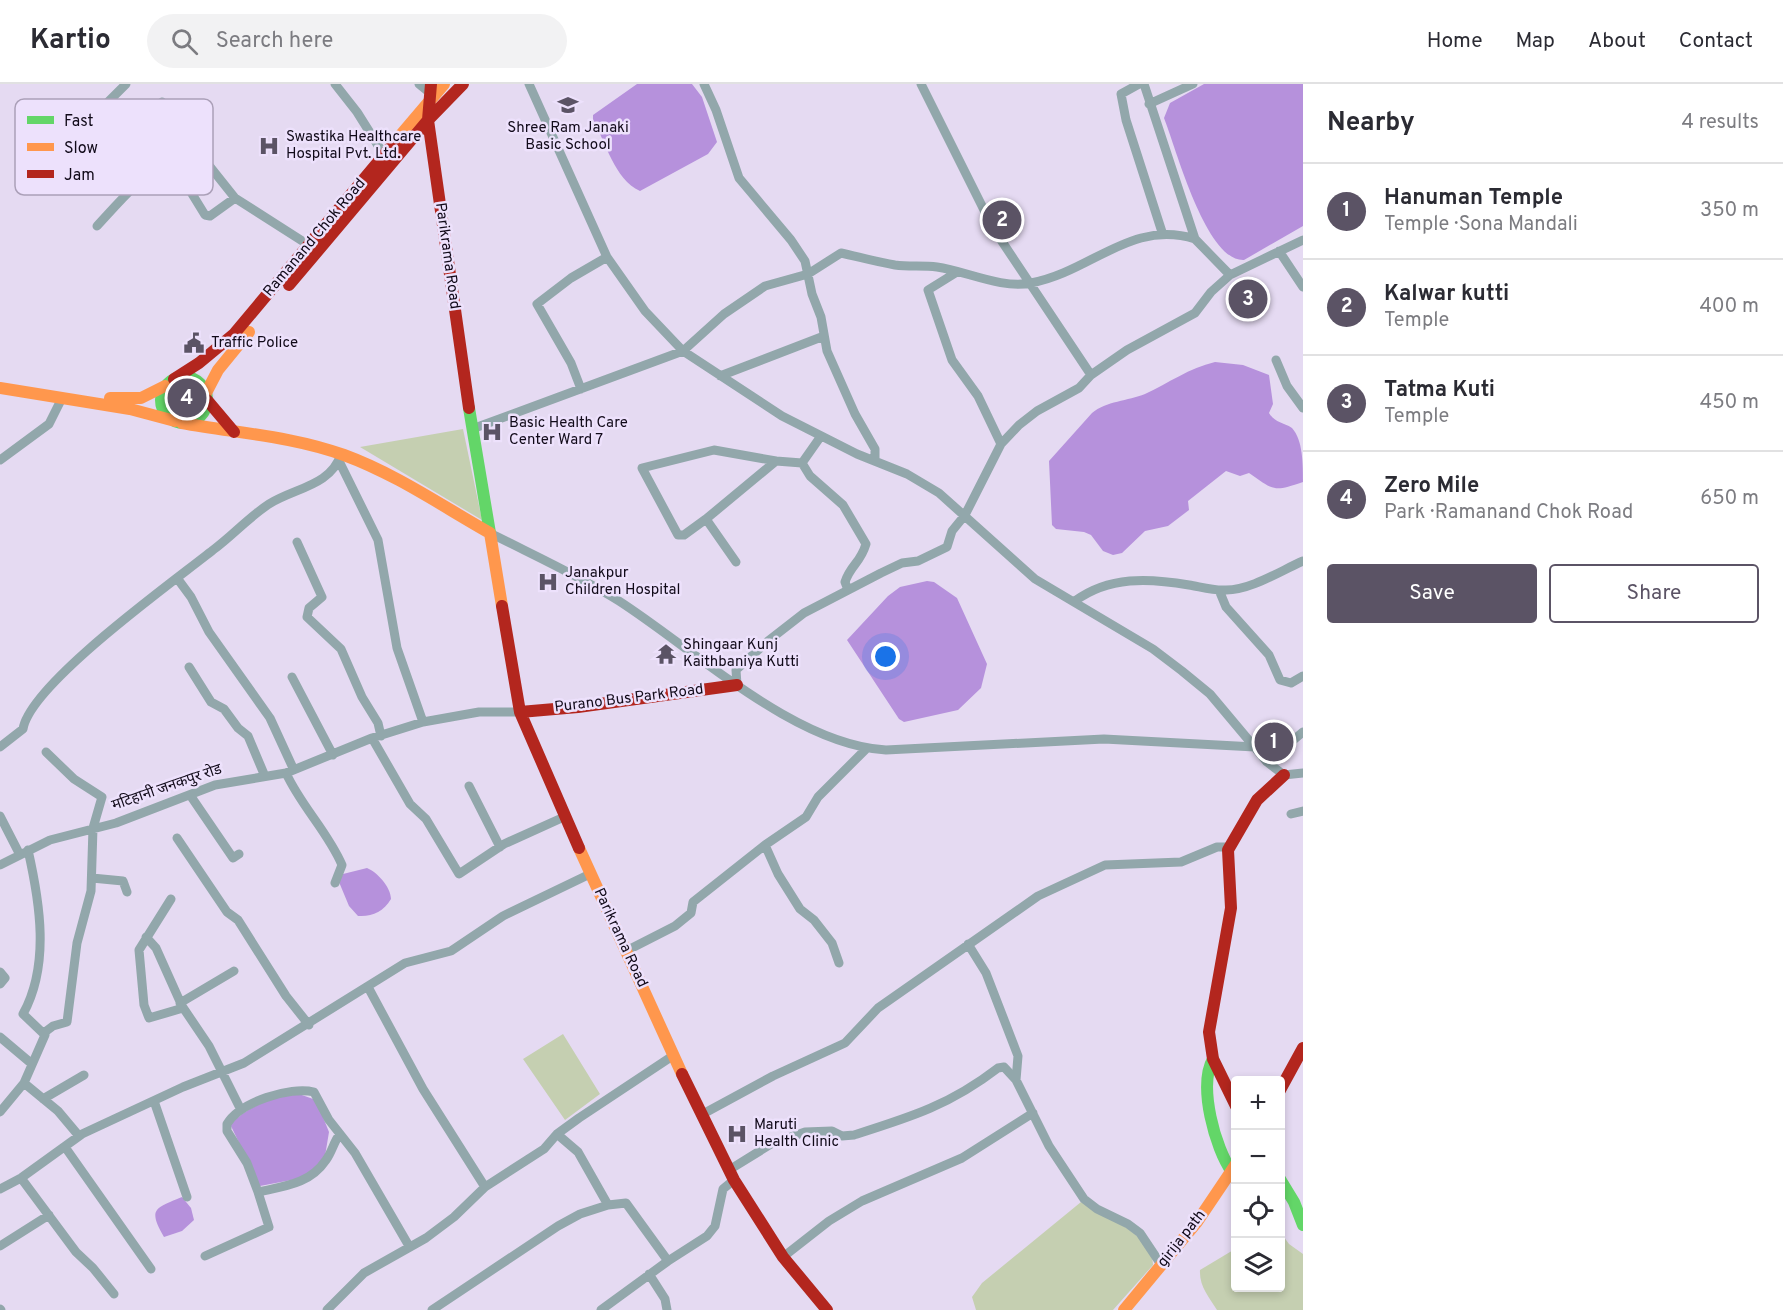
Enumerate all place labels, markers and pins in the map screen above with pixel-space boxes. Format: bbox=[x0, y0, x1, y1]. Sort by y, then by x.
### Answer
school or university icon: Shree Ram Janaki Basic School bbox=[556, 93, 580, 117]
place label: Shree Ram Janaki Basic School bbox=[507, 119, 629, 155]
place label: Swastika Healthcare Hospital Pvt. Ltd. bbox=[286, 128, 421, 164]
hospital icon: Swastika Healthcare Hospital Pvt. Ltd. bbox=[257, 134, 281, 158]
pin: 2 bbox=[982, 198, 1022, 242]
pin: 3 bbox=[1228, 276, 1268, 322]
public building icon: Traffic Police bbox=[182, 331, 206, 355]
place label: Traffic Police bbox=[211, 334, 298, 353]
pin: 4 bbox=[168, 376, 207, 420]
place label: Basic Health Care Center Ward 7 bbox=[509, 414, 628, 450]
hospital icon: Basic Health Care Center Ward 7 bbox=[480, 420, 504, 444]
place label: Janakpur Children Hospital bbox=[565, 564, 680, 600]
hospital icon: Janakpur Children Hospital bbox=[536, 570, 560, 594]
place label: Shingaar Kunj Kaithbaniya Kutti bbox=[683, 636, 799, 672]
temple icon: Shingaar Kunj Kaithbaniya Kutti bbox=[654, 642, 678, 666]
pin: 1 bbox=[1254, 720, 1294, 764]
place label: Maruti Health Clinic bbox=[754, 1116, 839, 1152]
hospital icon: Maruti Health Clinic bbox=[725, 1122, 749, 1146]

